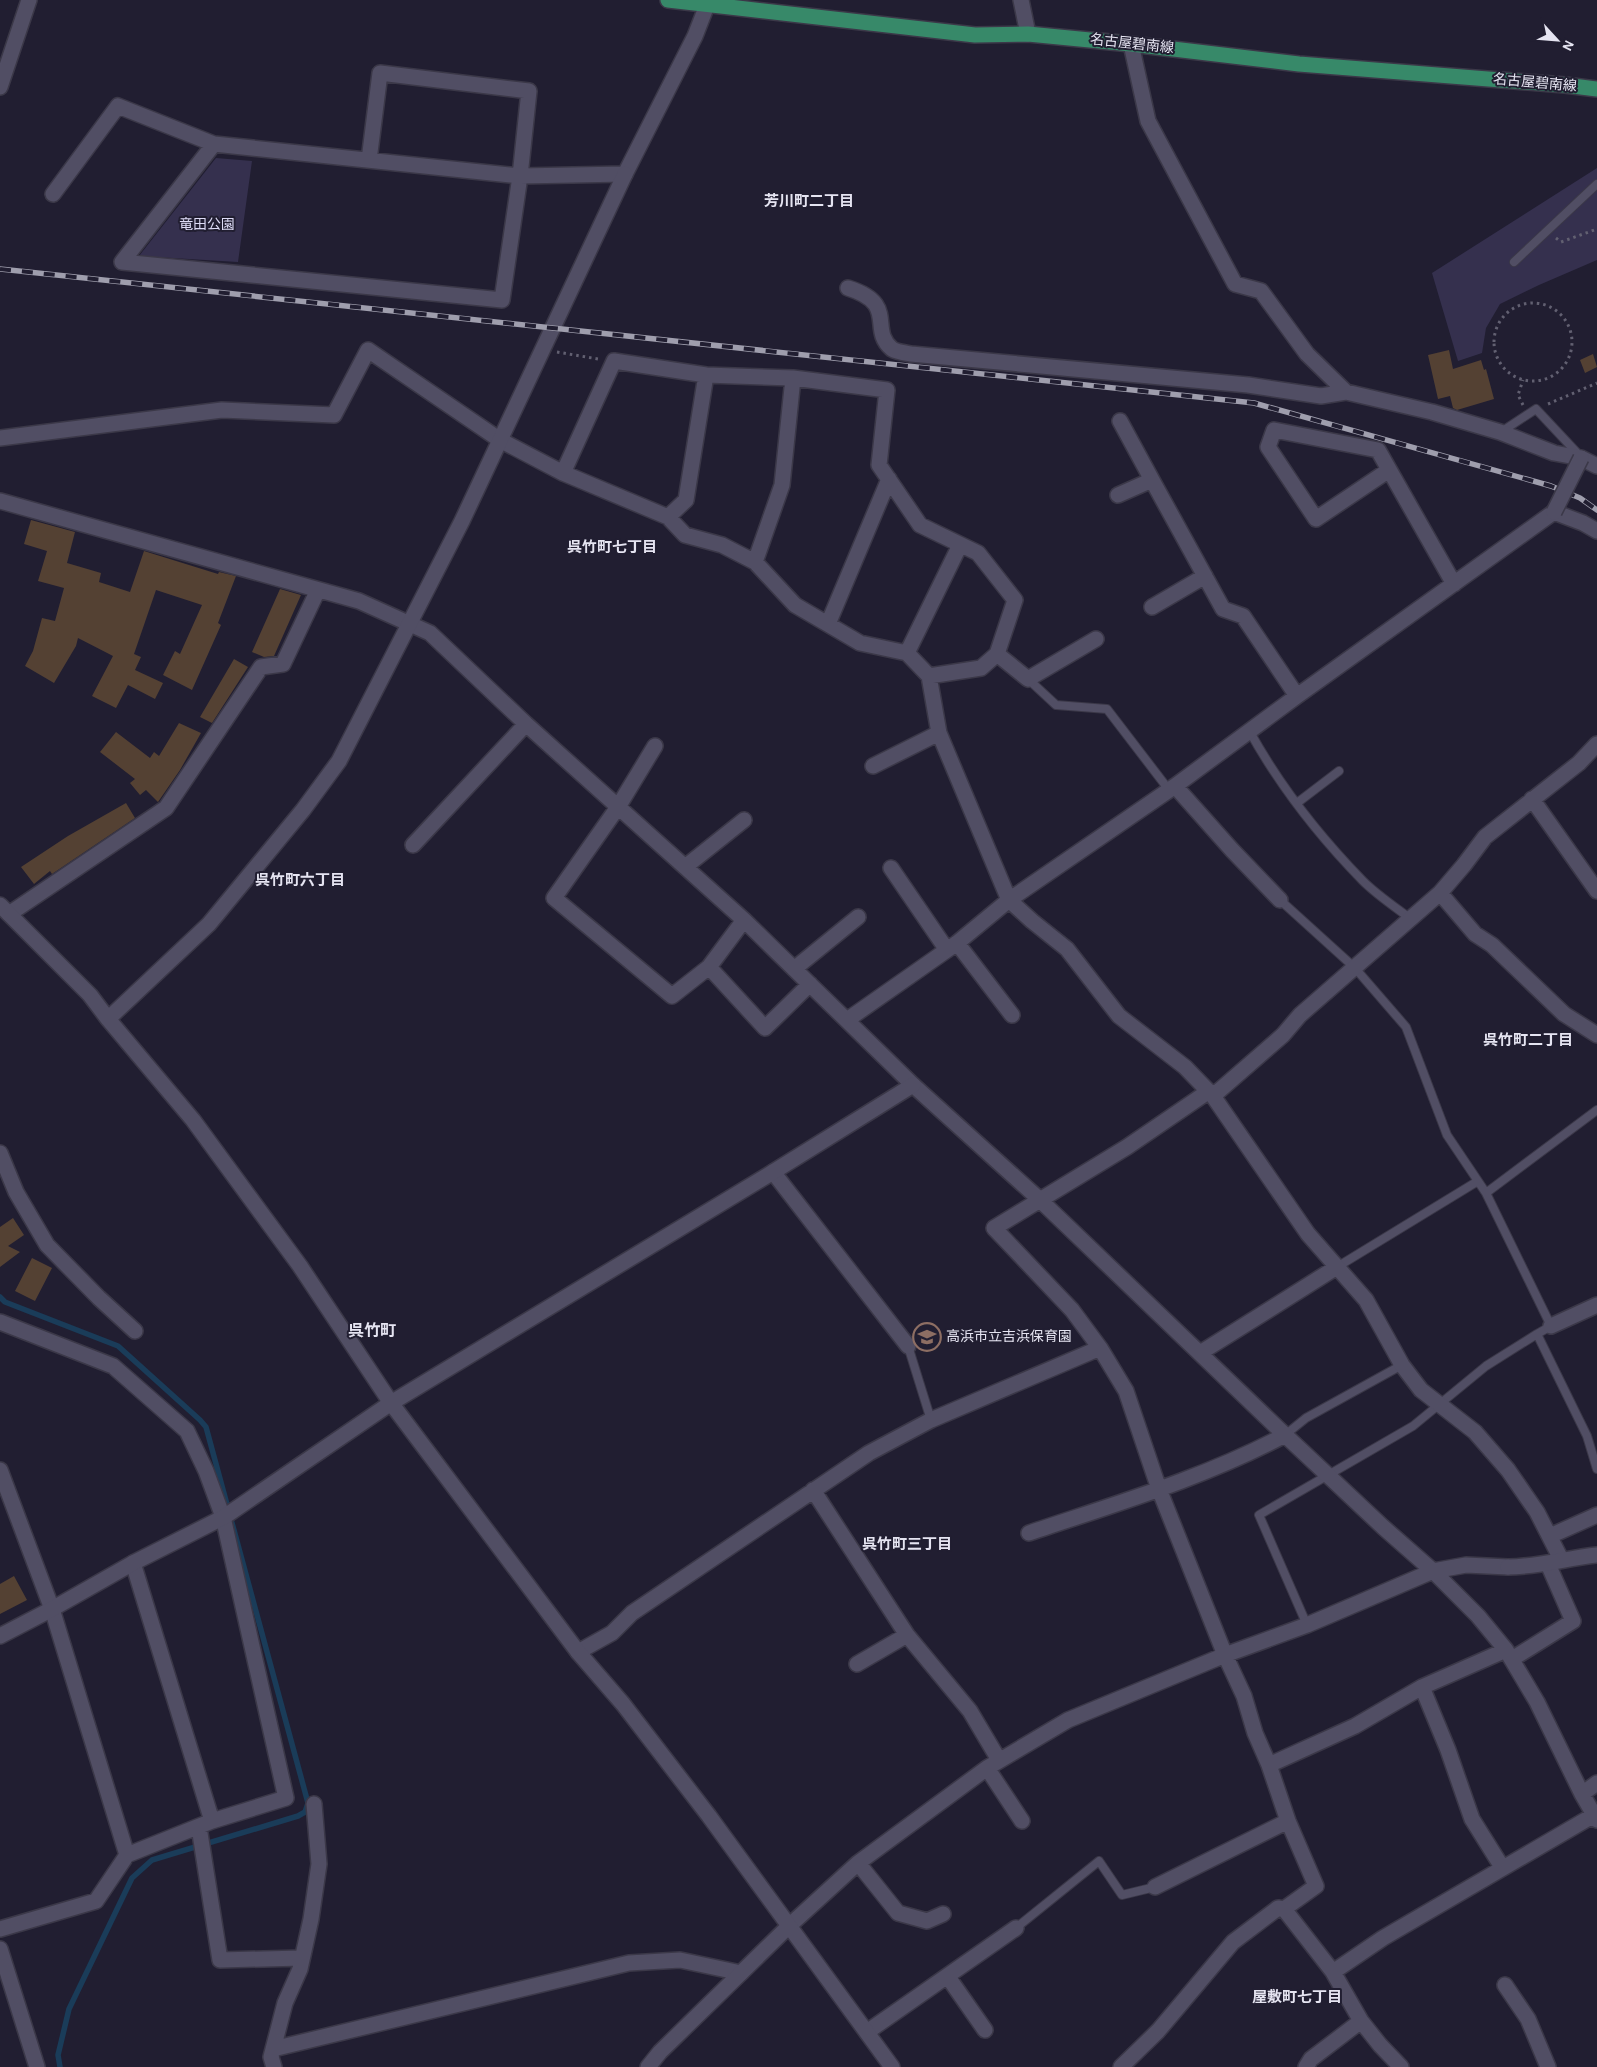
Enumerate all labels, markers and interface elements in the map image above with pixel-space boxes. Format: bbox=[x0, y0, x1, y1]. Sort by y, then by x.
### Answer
north arrow bbox=[1532, 15, 1582, 65]
street label: 名古屋碧南線 bbox=[1089, 32, 1175, 55]
text: N bbox=[1559, 38, 1576, 53]
street label: 名古屋碧南線 bbox=[1493, 71, 1578, 94]
district label: 芳川町二丁目 bbox=[764, 193, 854, 209]
park label: 竜田公園 bbox=[179, 217, 235, 232]
district label: 呉竹町七丁目 bbox=[567, 539, 657, 555]
district label: 呉竹町六丁目 bbox=[255, 872, 345, 888]
district label: 呉竹町二丁目 bbox=[1483, 1032, 1573, 1048]
district label: 呉竹町 bbox=[348, 1322, 396, 1339]
school or university icon: 高浜市立吉浜保育園 bbox=[912, 1322, 942, 1352]
place label: 高浜市立吉浜保育園 bbox=[946, 1329, 1072, 1344]
district label: 呉竹町三丁目 bbox=[862, 1536, 952, 1552]
district label: 屋敷町七丁目 bbox=[1252, 1988, 1342, 2005]

